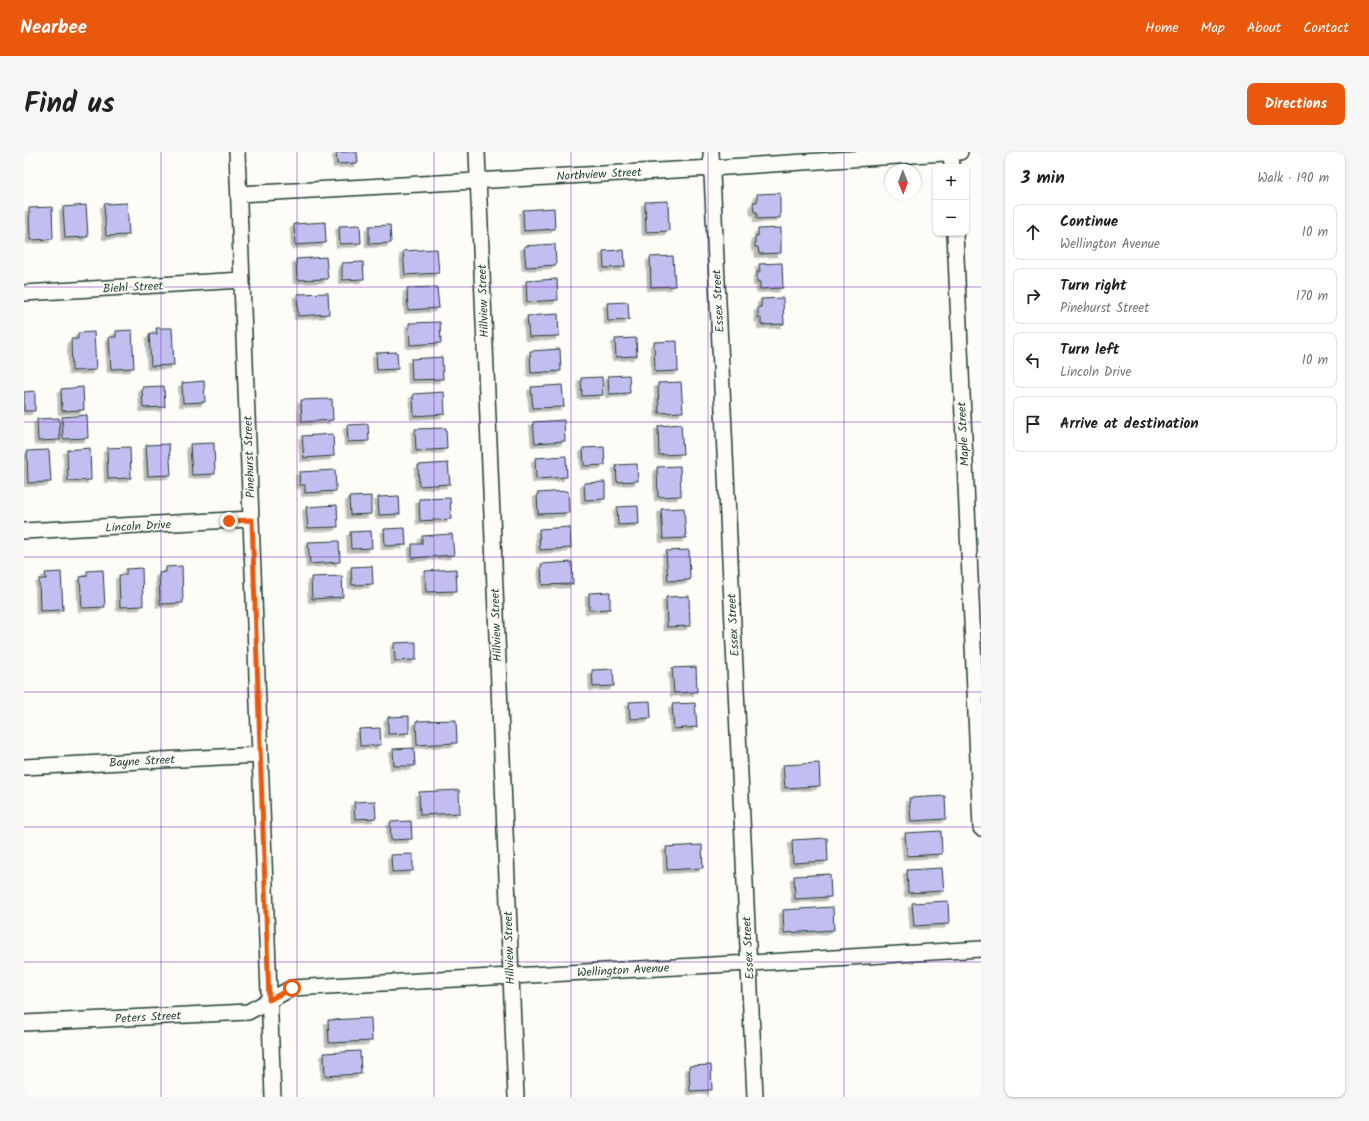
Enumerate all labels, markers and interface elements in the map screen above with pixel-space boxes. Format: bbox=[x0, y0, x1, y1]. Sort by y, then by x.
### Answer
text: Nearbee bbox=[20, 13, 87, 43]
text: Home bbox=[1145, 17, 1179, 39]
text: Map bbox=[1201, 17, 1225, 39]
text: About bbox=[1247, 17, 1281, 39]
text: Contact bbox=[1303, 17, 1349, 39]
text: Find us bbox=[24, 82, 115, 127]
button: Directions bbox=[1247, 83, 1345, 125]
street label: Northview Street bbox=[556, 163, 642, 186]
north arrow bbox=[885, 164, 921, 200]
map controls bbox=[933, 164, 969, 236]
button: + bbox=[933, 164, 969, 200]
text: 3 min bbox=[1021, 165, 1065, 192]
text: Walk · 190 m bbox=[1257, 168, 1329, 189]
button: − bbox=[933, 200, 969, 236]
text: Continue bbox=[1060, 210, 1118, 234]
icon: ahead bbox=[1022, 221, 1044, 243]
text: 10 m bbox=[1302, 222, 1328, 243]
text: Wellington Avenue bbox=[1060, 234, 1160, 255]
street label: Hillview Street bbox=[473, 264, 494, 338]
street label: Essex Street bbox=[707, 269, 730, 333]
text: Turn right bbox=[1060, 274, 1127, 298]
street label: Biehl Street bbox=[102, 276, 164, 299]
icon: right bbox=[1022, 285, 1044, 307]
text: 170 m bbox=[1296, 286, 1328, 307]
text: Pinehurst Street bbox=[1060, 298, 1149, 319]
text: Turn left bbox=[1060, 338, 1120, 362]
icon: left bbox=[1022, 349, 1044, 371]
text: 10 m bbox=[1302, 350, 1328, 371]
text: Lincoln Drive bbox=[1060, 362, 1131, 383]
street label: Maple Street bbox=[952, 401, 975, 467]
text: Arrive at destination bbox=[1060, 412, 1199, 436]
icon: arrive bbox=[1022, 413, 1044, 435]
street label: Pinehurst Street bbox=[239, 415, 260, 498]
route end bbox=[220, 512, 238, 530]
street label: Lincoln Drive bbox=[105, 515, 172, 538]
street label: Hillview Street bbox=[486, 588, 507, 662]
street label: Essex Street bbox=[722, 593, 745, 657]
street label: Bayne Street bbox=[109, 750, 176, 773]
street label: Hillview Street bbox=[499, 911, 520, 985]
street label: Essex Street bbox=[737, 916, 760, 980]
street label: Wellington Avenue bbox=[576, 959, 670, 982]
route start bbox=[283, 979, 301, 997]
street label: Peters Street bbox=[114, 1006, 182, 1029]

